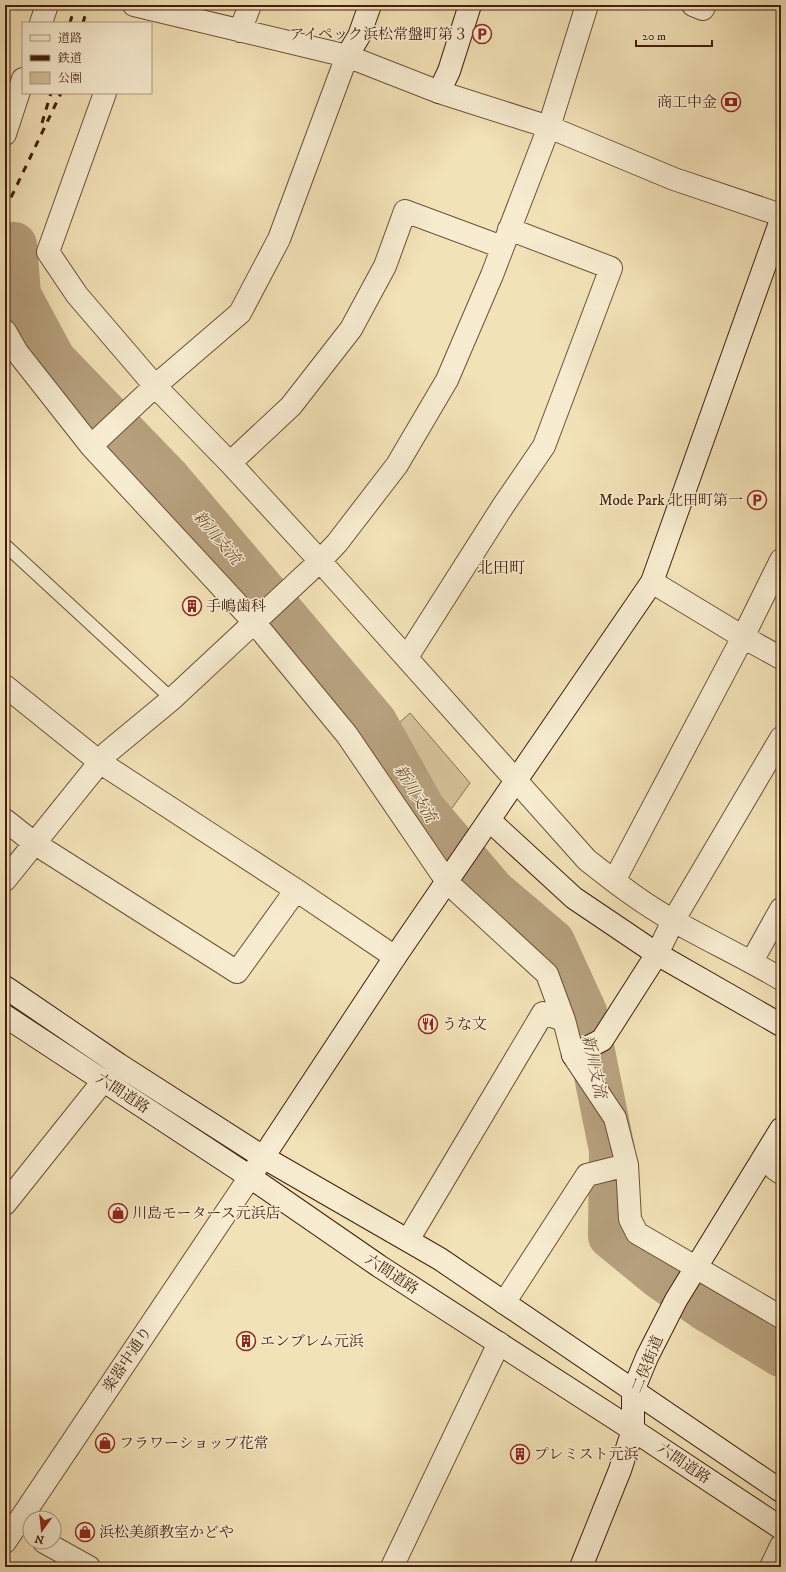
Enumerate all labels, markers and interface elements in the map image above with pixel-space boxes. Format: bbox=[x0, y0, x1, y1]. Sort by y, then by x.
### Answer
legend bbox=[22, 22, 152, 94]
scale bar bbox=[636, 22, 712, 48]
parking icon: アイペック浜松常盤町第３ bbox=[471, 23, 493, 45]
place label: アイペック浜松常盤町第３ bbox=[289, 25, 468, 44]
text: 20 m bbox=[642, 29, 666, 44]
text: 道路 bbox=[58, 31, 82, 46]
text: 鉄道 bbox=[57, 51, 82, 66]
text: 公園 bbox=[58, 71, 82, 86]
bank icon: 商工中金 bbox=[720, 91, 742, 113]
place label: 商工中金 bbox=[657, 93, 717, 112]
parking icon: Mode Park 北田町第一 bbox=[746, 489, 768, 511]
place label: Mode Park 北田町第一 bbox=[599, 491, 743, 510]
water label: 新川支流 bbox=[189, 507, 247, 571]
district label: 北田町 bbox=[477, 558, 525, 578]
building icon: 手嶋歯科 bbox=[181, 595, 203, 617]
place label: 手嶋歯科 bbox=[206, 597, 266, 616]
water label: 新川支流 bbox=[390, 761, 442, 829]
restaurant icon: うな文 bbox=[417, 1013, 439, 1035]
place label: うな文 bbox=[442, 1015, 487, 1034]
water label: 新川支流 bbox=[578, 1033, 611, 1103]
street label: 六間道路 bbox=[92, 1069, 153, 1118]
shop icon: 川島モータース元浜店 bbox=[107, 1202, 129, 1224]
place label: 川島モータース元浜店 bbox=[132, 1204, 281, 1223]
street label: 六間道路 bbox=[361, 1250, 422, 1299]
street label: 楽器中通り bbox=[99, 1323, 156, 1396]
building icon: エンブレム元浜 bbox=[235, 1330, 257, 1352]
place label: エンブレム元浜 bbox=[260, 1332, 364, 1351]
street label: 二俣街道 bbox=[627, 1333, 668, 1396]
shop icon: フラワーショップ花常 bbox=[94, 1432, 116, 1454]
place label: フラワーショップ花常 bbox=[119, 1434, 268, 1453]
street label: 六間道路 bbox=[654, 1439, 714, 1488]
building icon: プレミスト元浜 bbox=[509, 1443, 531, 1465]
place label: プレミスト元浜 bbox=[534, 1445, 638, 1464]
north arrow bbox=[22, 1510, 62, 1550]
shop icon: 浜松美顔教室かどや bbox=[74, 1521, 96, 1543]
place label: 浜松美顔教室かどや bbox=[99, 1523, 234, 1542]
text: N bbox=[33, 1531, 46, 1547]

